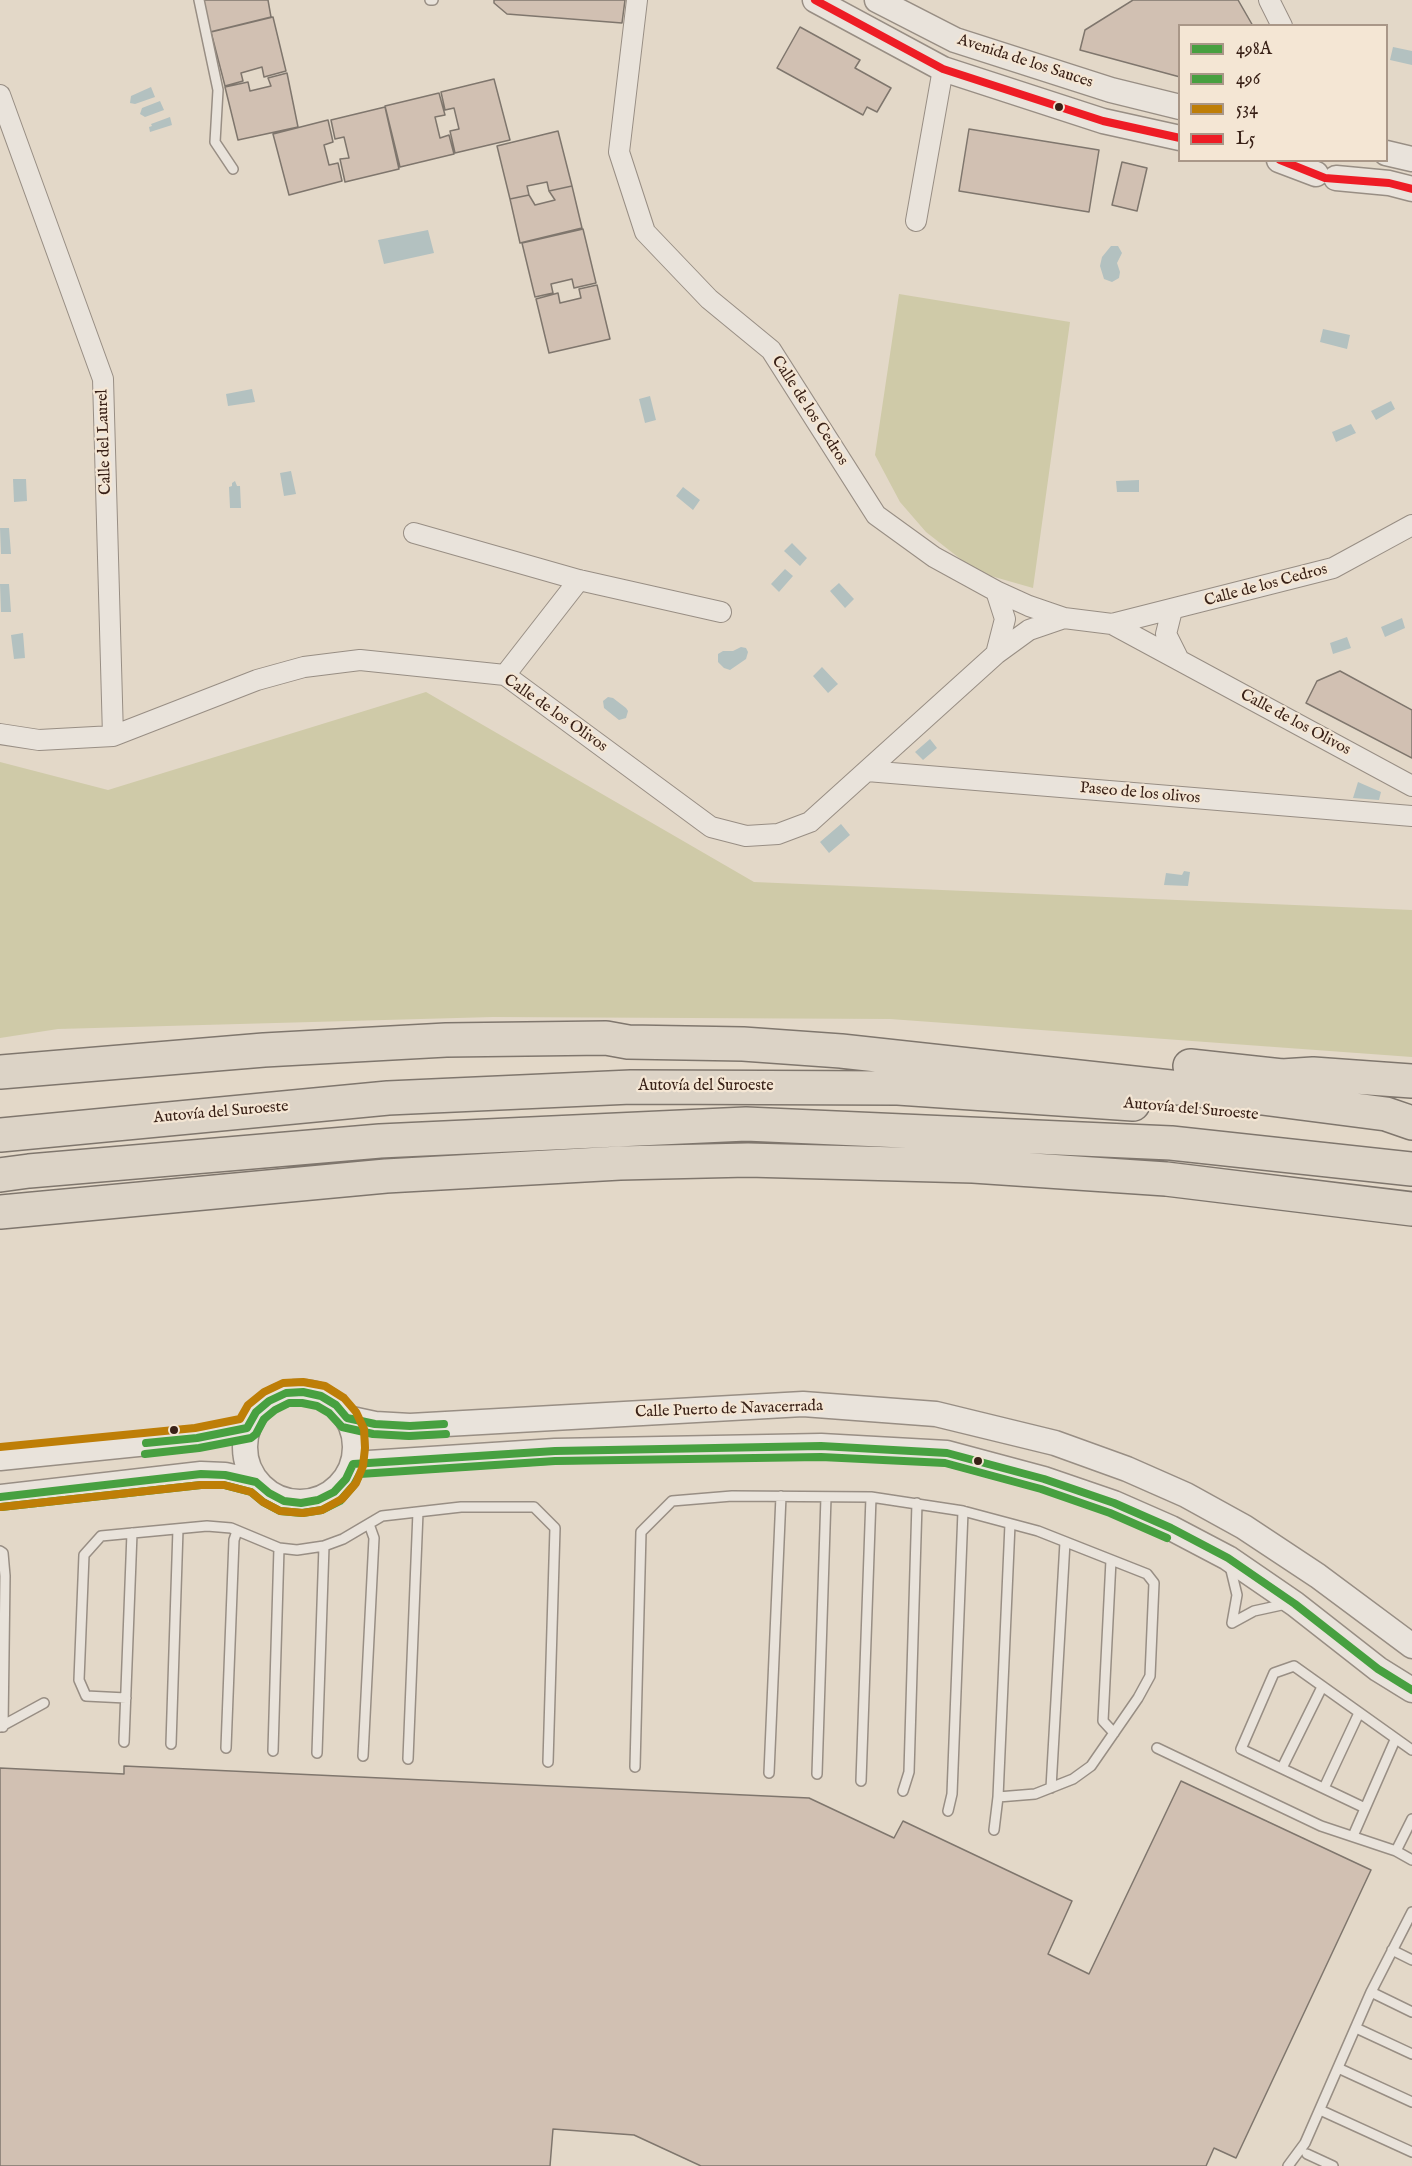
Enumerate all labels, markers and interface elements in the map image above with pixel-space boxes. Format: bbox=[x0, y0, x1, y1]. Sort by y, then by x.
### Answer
legend bbox=[1178, 24, 1388, 162]
street label: Avenida de los Sauces bbox=[955, 31, 1095, 93]
text: 498A bbox=[1236, 38, 1272, 61]
text: 496 bbox=[1236, 68, 1260, 91]
text: 534 bbox=[1236, 98, 1258, 121]
unlabelled marker bbox=[1053, 101, 1065, 113]
text: L5 bbox=[1236, 128, 1255, 151]
street label: Calle de los Cedros bbox=[766, 353, 852, 469]
street label: Calle del Laurel bbox=[94, 389, 116, 495]
street label: Calle de los Cedros bbox=[1202, 560, 1330, 612]
street label: Calle de los Olivos bbox=[499, 671, 611, 757]
street label: Calle de los Olivos bbox=[1236, 686, 1354, 760]
street label: Paseo de los olivos bbox=[1079, 779, 1201, 809]
street label: Autovía del Suroeste bbox=[638, 1077, 774, 1097]
street label: Autovía del Suroeste bbox=[1123, 1095, 1259, 1125]
street label: Autovía del Suroeste bbox=[153, 1098, 289, 1128]
street label: Calle Puerto de Navacerrada bbox=[635, 1397, 823, 1423]
unlabelled marker bbox=[168, 1424, 180, 1436]
unlabelled marker bbox=[972, 1455, 984, 1467]

